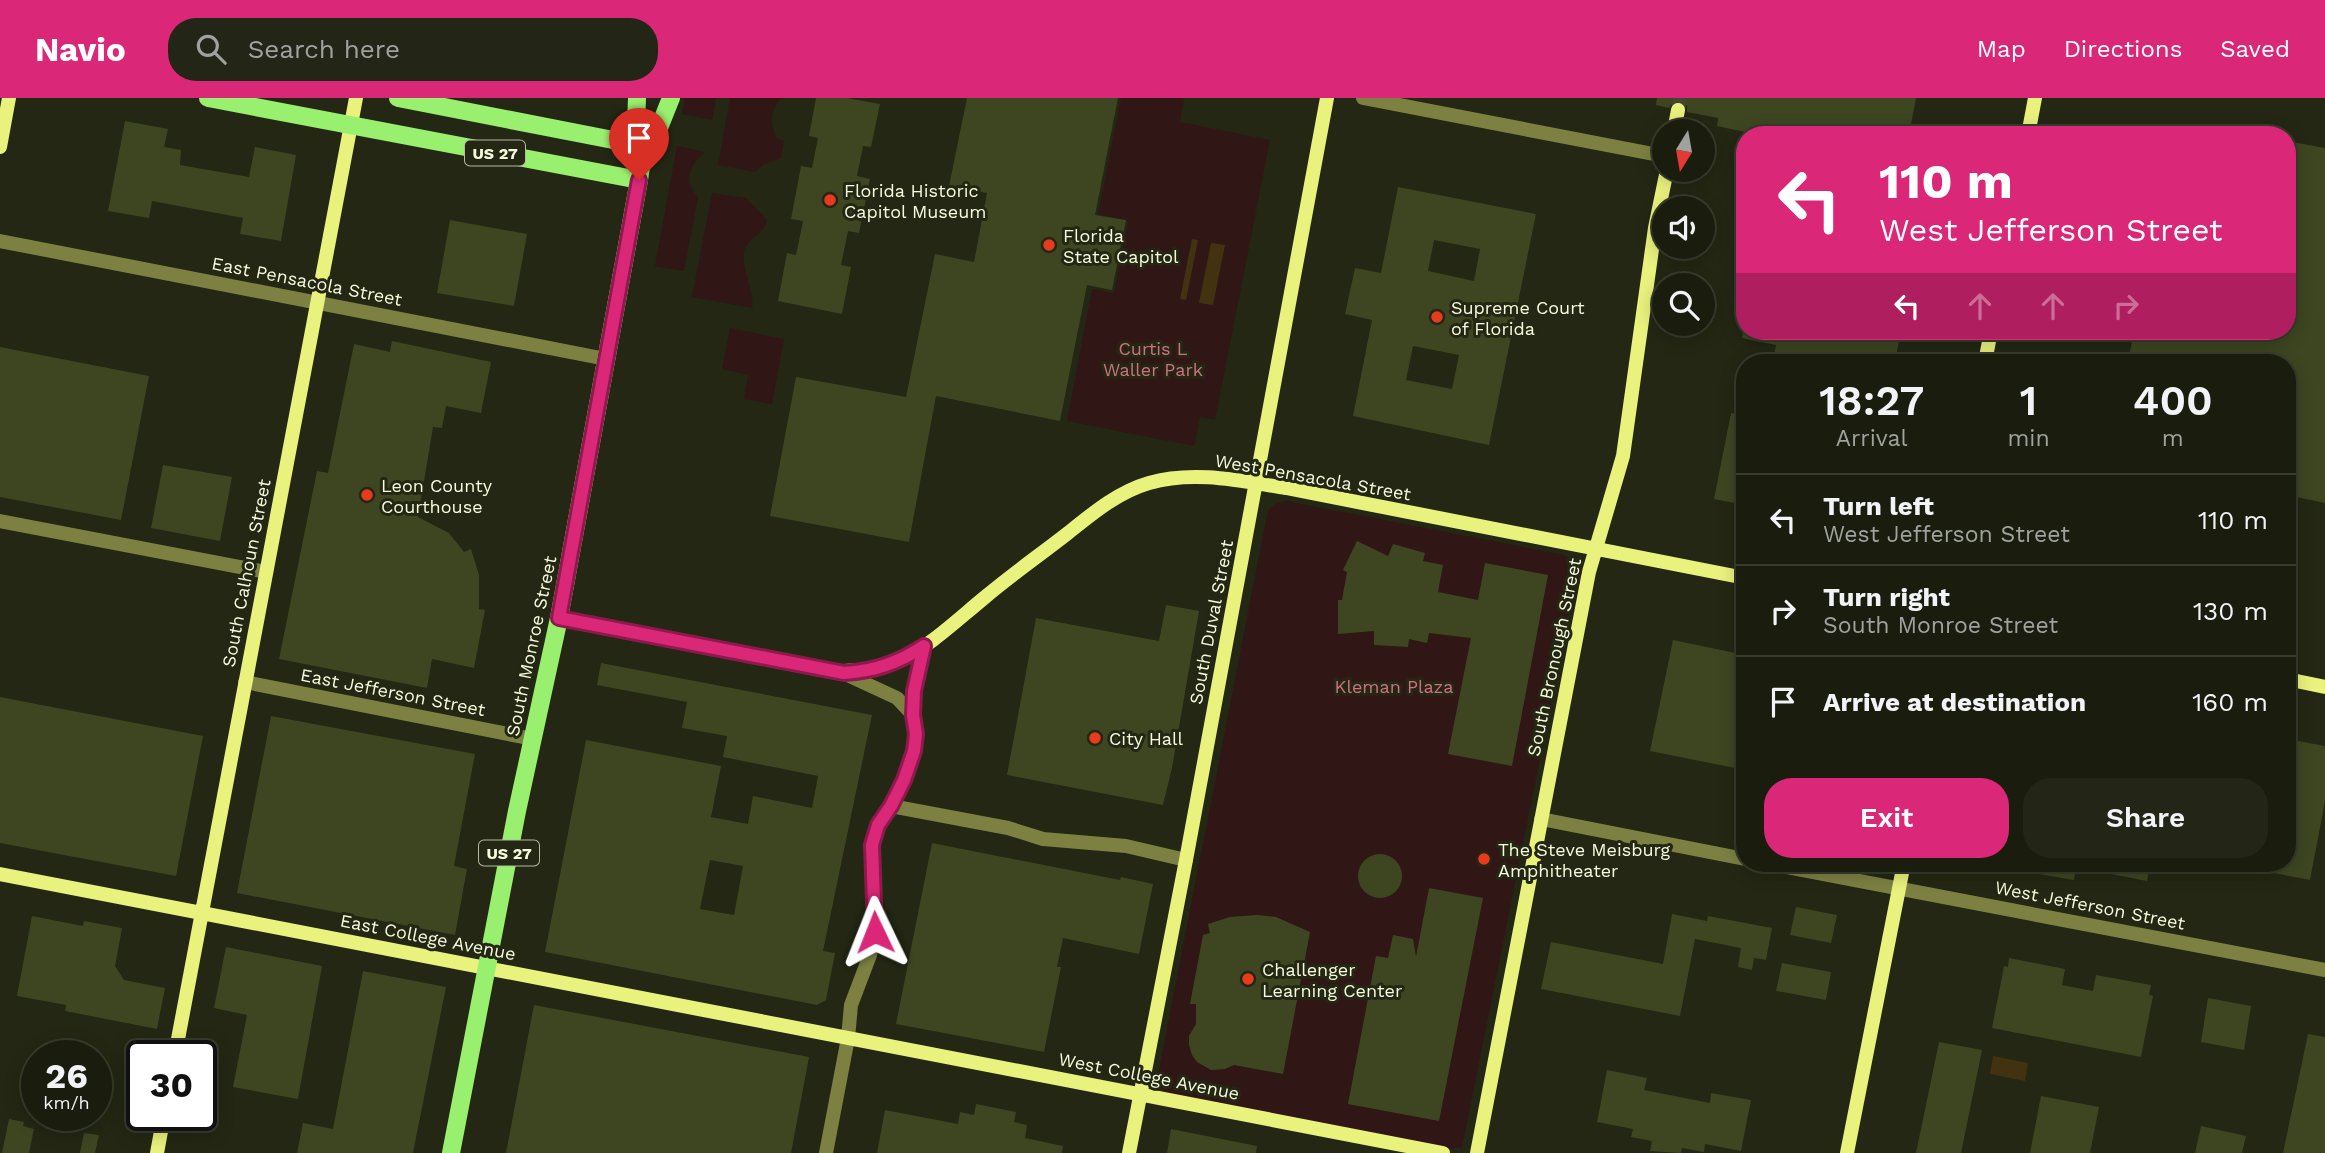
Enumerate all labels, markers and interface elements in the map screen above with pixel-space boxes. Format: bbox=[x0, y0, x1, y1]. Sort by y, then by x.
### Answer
search box bbox=[168, 18, 658, 81]
text: Navio bbox=[35, 30, 126, 69]
icon: search bbox=[192, 30, 230, 68]
text: Search here bbox=[248, 34, 400, 64]
text: Map bbox=[1977, 35, 2026, 63]
text: Directions bbox=[2064, 35, 2182, 63]
text: Saved bbox=[2220, 35, 2290, 63]
pin bbox=[609, 108, 669, 180]
icon: arrive bbox=[620, 119, 658, 157]
north arrow bbox=[1652, 119, 1715, 182]
map controls bbox=[1652, 119, 1715, 336]
road number: US 27 bbox=[465, 140, 525, 166]
text: 110 m bbox=[1879, 152, 2013, 210]
icon: left bbox=[1764, 154, 1855, 245]
place label: Florida Historic Capitol Museum bbox=[844, 180, 986, 222]
marker: Florida Historic Capitol Museum bbox=[822, 192, 838, 208]
button: sound bbox=[1652, 196, 1715, 259]
text: West Jefferson Street bbox=[1879, 211, 2222, 249]
place label: Florida State Capitol bbox=[1063, 225, 1179, 267]
marker: Florida State Capitol bbox=[1041, 237, 1057, 253]
street label: East Pensacola Street bbox=[210, 252, 404, 310]
button: search bbox=[1652, 273, 1715, 336]
icon: left bbox=[1888, 287, 1926, 325]
icon: ahead bbox=[1961, 287, 1999, 325]
icon: ahead bbox=[2034, 287, 2072, 325]
icon: right bbox=[2107, 287, 2145, 325]
place label: Supreme Court of Florida bbox=[1451, 297, 1585, 339]
marker: Supreme Court of Florida bbox=[1429, 309, 1445, 325]
park label: Curtis L Waller Park bbox=[1103, 338, 1203, 380]
text: 18:27 bbox=[1819, 376, 1924, 425]
text: 1 bbox=[2020, 376, 2037, 425]
text: 400 bbox=[2133, 376, 2213, 425]
text: Arrival bbox=[1836, 425, 1908, 452]
text: min bbox=[2007, 425, 2050, 452]
text: m bbox=[2162, 425, 2184, 452]
street label: West Pensacola Street bbox=[1213, 449, 1413, 505]
place label: Leon County Courthouse bbox=[381, 475, 493, 517]
street label: South Calhoun Street bbox=[217, 477, 275, 669]
marker: Leon County Courthouse bbox=[359, 487, 375, 503]
text: Turn left bbox=[1823, 491, 1934, 521]
icon: left bbox=[1764, 501, 1802, 539]
text: 110 m bbox=[2198, 505, 2268, 535]
text: West Jefferson Street bbox=[1823, 521, 2070, 548]
street label: South Duval Street bbox=[1185, 538, 1237, 706]
street label: South Monroe Street bbox=[502, 553, 560, 738]
street label: South Bronough Street bbox=[1523, 556, 1585, 758]
text: Turn right bbox=[1823, 582, 1950, 612]
icon: right bbox=[1764, 592, 1802, 630]
text: 130 m bbox=[2193, 596, 2268, 626]
text: South Monroe Street bbox=[1823, 612, 2058, 639]
street label: East Jefferson Street bbox=[299, 664, 488, 720]
park label: Kleman Plaza bbox=[1335, 676, 1453, 697]
icon: arrive bbox=[1764, 683, 1802, 721]
text: Arrive at destination bbox=[1823, 687, 2086, 717]
text: 160 m bbox=[2192, 687, 2268, 717]
place label: City Hall bbox=[1109, 728, 1183, 749]
marker: City Hall bbox=[1087, 730, 1103, 746]
button: Exit bbox=[1764, 778, 2009, 858]
button: Share bbox=[2023, 778, 2268, 858]
place label: The Steve Meisburg Amphitheater bbox=[1498, 839, 1670, 881]
road number: US 27 bbox=[479, 840, 539, 866]
marker: The Steve Meisburg Amphitheater bbox=[1476, 851, 1492, 867]
street label: West Jefferson Street bbox=[1993, 876, 2187, 934]
position arrow bbox=[838, 895, 912, 969]
street label: East College Avenue bbox=[338, 910, 518, 964]
place label: Challenger Learning Center bbox=[1262, 959, 1402, 1001]
marker: Challenger Learning Center bbox=[1240, 971, 1256, 987]
speed limit sign: 30 bbox=[126, 1040, 217, 1131]
street label: West College Avenue bbox=[1057, 1048, 1241, 1104]
text: 26 bbox=[45, 1055, 88, 1097]
text: km/h bbox=[43, 1092, 90, 1113]

